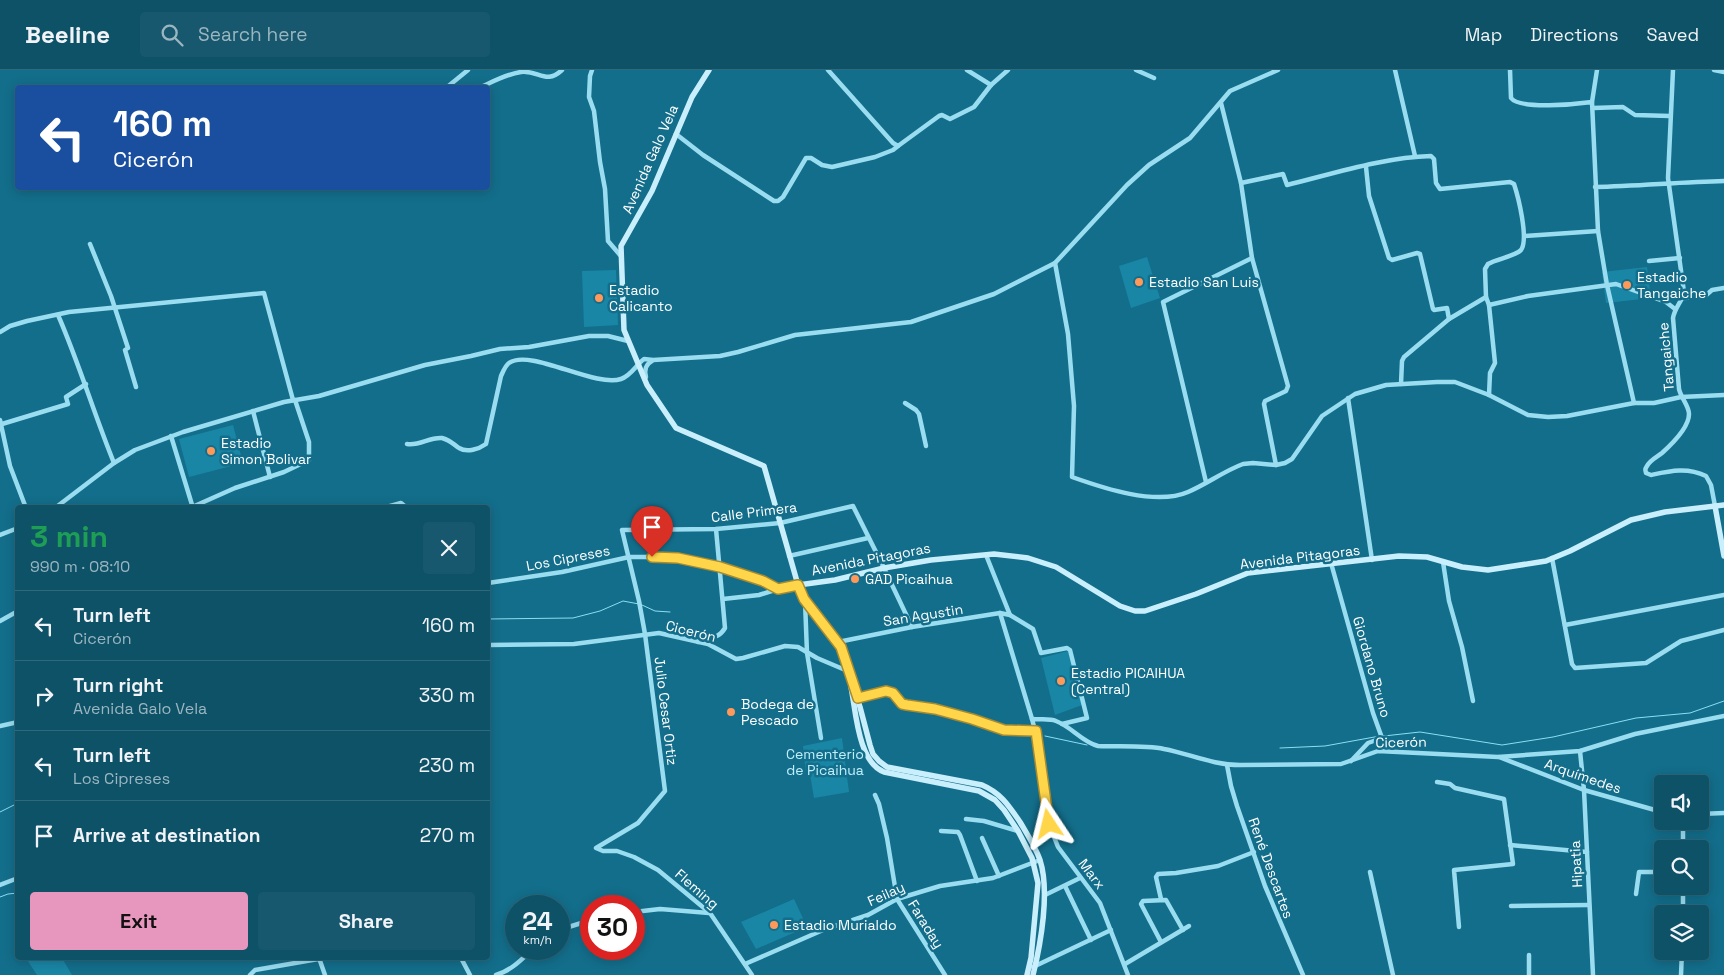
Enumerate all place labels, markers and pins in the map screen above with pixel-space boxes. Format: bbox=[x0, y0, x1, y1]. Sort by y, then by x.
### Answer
place label: Estadio Tangaiche bbox=[1637, 268, 1706, 302]
place label: Estadio San Luis bbox=[1149, 273, 1259, 291]
marker: Estadio San Luis bbox=[1133, 276, 1145, 288]
marker: Estadio Tangaiche bbox=[1621, 279, 1633, 291]
place label: Estadio Calicanto bbox=[609, 281, 673, 315]
marker: Estadio Calicanto bbox=[593, 292, 605, 304]
place label: Estadio Simon Bolivar bbox=[221, 434, 311, 468]
marker: Estadio Simon Bolivar bbox=[205, 445, 217, 457]
pin bbox=[631, 506, 673, 557]
place label: GAD Picaihua bbox=[865, 570, 953, 588]
marker: GAD Picaihua bbox=[849, 573, 861, 585]
place label: Estadio PICAIHUA (Central) bbox=[1071, 664, 1185, 698]
marker: Estadio PICAIHUA (Central) bbox=[1055, 675, 1067, 687]
place label: Bodega de Pescado bbox=[741, 695, 814, 729]
marker: Bodega de Pescado bbox=[725, 706, 737, 718]
place label: Estadio Murialdo bbox=[784, 916, 897, 934]
marker: Estadio Murialdo bbox=[768, 919, 780, 931]

